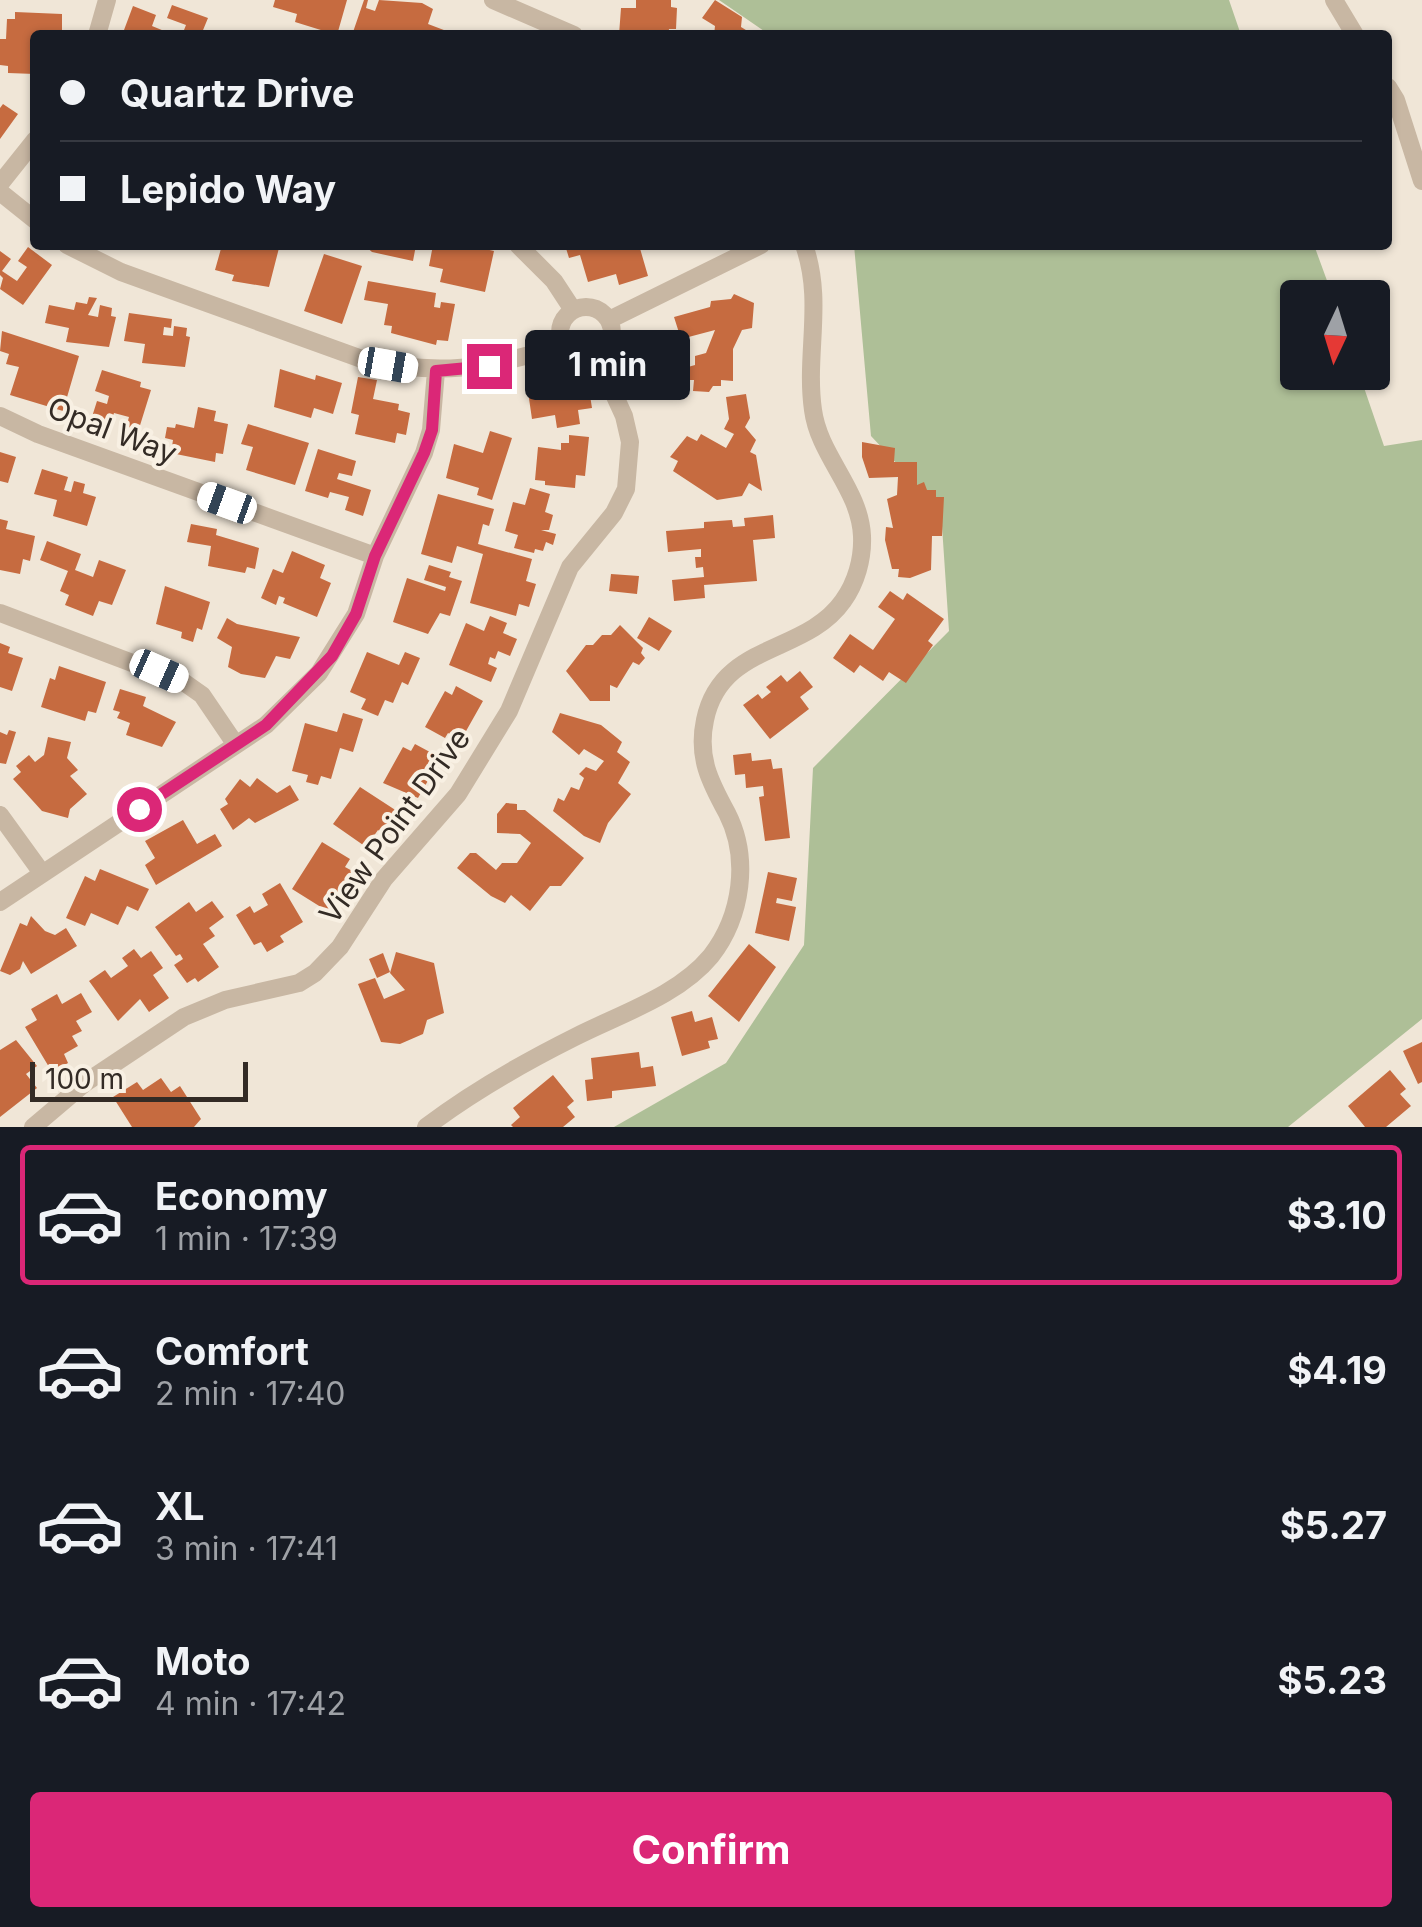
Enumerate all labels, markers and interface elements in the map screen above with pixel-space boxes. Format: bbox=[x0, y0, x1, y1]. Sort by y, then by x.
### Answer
text: Quartz Drive bbox=[120, 70, 354, 116]
text: Lepido Way bbox=[120, 166, 336, 212]
north arrow bbox=[1280, 280, 1390, 390]
map controls bbox=[1280, 280, 1390, 390]
callout: 1 min bbox=[524, 331, 689, 401]
route end bbox=[467, 344, 512, 389]
car bbox=[356, 345, 420, 385]
text: 1 min bbox=[568, 345, 647, 384]
street label: Opal Way bbox=[43, 389, 182, 471]
car bbox=[194, 479, 260, 527]
car bbox=[125, 645, 193, 697]
street label: View Point Drive bbox=[311, 721, 477, 930]
route start bbox=[117, 787, 162, 832]
scale bar bbox=[30, 1057, 248, 1102]
text: 100 m bbox=[45, 1062, 124, 1096]
icon: car bbox=[35, 1170, 125, 1260]
text: Economy bbox=[155, 1173, 328, 1219]
text: $3.10 bbox=[1287, 1192, 1387, 1238]
text: 1 min · 17:39 bbox=[155, 1219, 338, 1258]
icon: car bbox=[35, 1325, 125, 1415]
text: Comfort bbox=[155, 1328, 309, 1374]
text: $4.19 bbox=[1287, 1347, 1387, 1393]
text: 2 min · 17:40 bbox=[155, 1374, 346, 1413]
icon: car bbox=[35, 1480, 125, 1570]
text: XL bbox=[155, 1483, 205, 1529]
text: $5.27 bbox=[1280, 1502, 1387, 1548]
text: 3 min · 17:41 bbox=[155, 1529, 338, 1568]
icon: car bbox=[35, 1635, 125, 1725]
text: Moto bbox=[155, 1638, 251, 1684]
text: $5.23 bbox=[1278, 1657, 1387, 1703]
text: 4 min · 17:42 bbox=[155, 1684, 346, 1723]
button: Confirm bbox=[30, 1792, 1392, 1907]

